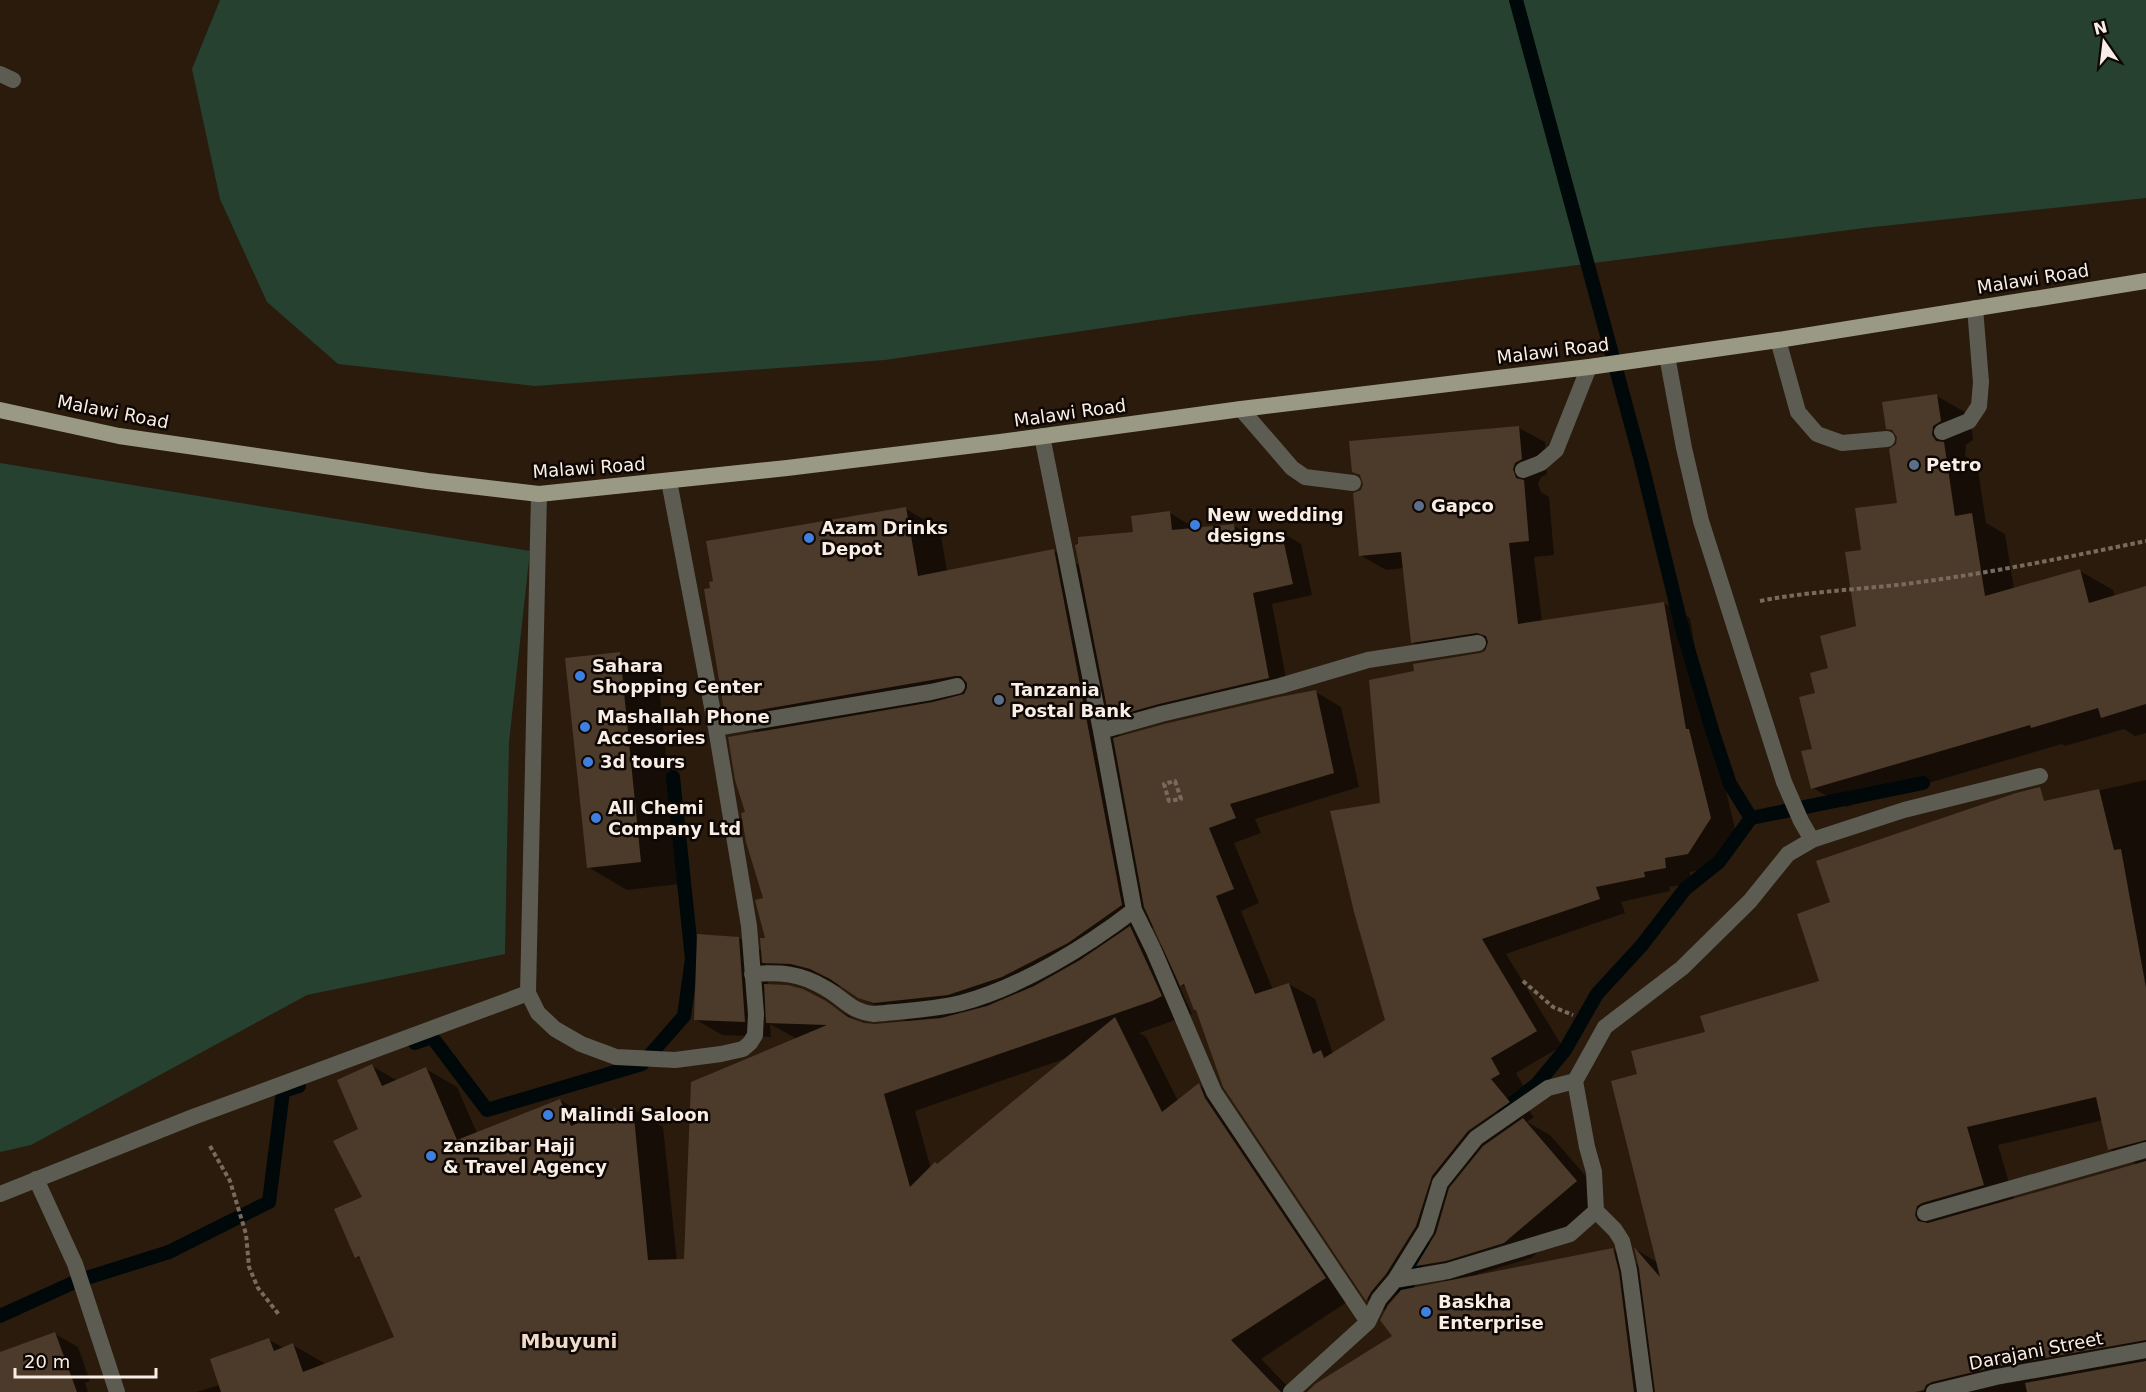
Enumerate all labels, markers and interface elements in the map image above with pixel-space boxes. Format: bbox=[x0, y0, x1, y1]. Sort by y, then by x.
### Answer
north arrow bbox=[2074, 12, 2134, 72]
text: N bbox=[2092, 17, 2109, 39]
street label: Malawi Road bbox=[1975, 259, 2090, 298]
street label: Malawi Road bbox=[1495, 333, 1610, 368]
street label: Malawi Road bbox=[56, 390, 171, 433]
street label: Malawi Road bbox=[1012, 394, 1127, 431]
street label: Malawi Road bbox=[532, 453, 646, 482]
place label: Petro bbox=[1926, 454, 1981, 475]
marker: Petro bbox=[1907, 458, 1921, 472]
place label: Gapco bbox=[1431, 495, 1494, 516]
marker: Gapco bbox=[1412, 499, 1426, 513]
place label: New wedding designs bbox=[1207, 504, 1344, 546]
place label: Azam Drinks Depot bbox=[821, 517, 948, 559]
marker: New wedding designs bbox=[1188, 518, 1202, 532]
marker: Azam Drinks Depot bbox=[802, 531, 816, 545]
place label: Sahara Shopping Center bbox=[592, 655, 762, 697]
marker: Sahara Shopping Center bbox=[573, 669, 587, 683]
place label: Tanzania Postal Bank bbox=[1011, 679, 1132, 721]
marker: Tanzania Postal Bank bbox=[992, 693, 1006, 707]
place label: Mashallah Phone Accesories bbox=[597, 706, 770, 748]
marker: Mashallah Phone Accesories bbox=[578, 720, 592, 734]
place label: 3d tours bbox=[600, 751, 685, 772]
marker: 3d tours bbox=[581, 755, 595, 769]
place label: All Chemi Company Ltd bbox=[608, 797, 741, 839]
marker: All Chemi Company Ltd bbox=[589, 811, 603, 825]
place label: Malindi Saloon bbox=[560, 1104, 709, 1125]
marker: Malindi Saloon bbox=[541, 1108, 555, 1122]
place label: zanzibar Hajj & Travel Agency bbox=[443, 1135, 607, 1177]
marker: zanzibar Hajj & Travel Agency bbox=[424, 1149, 438, 1163]
place label: Baskha Enterprise bbox=[1438, 1291, 1544, 1333]
marker: Baskha Enterprise bbox=[1419, 1305, 1433, 1319]
street label: Darajani Street bbox=[1967, 1327, 2105, 1374]
district label: Mbuyuni bbox=[521, 1329, 617, 1353]
scale bar bbox=[15, 1341, 156, 1379]
text: 20 m bbox=[24, 1351, 70, 1372]

